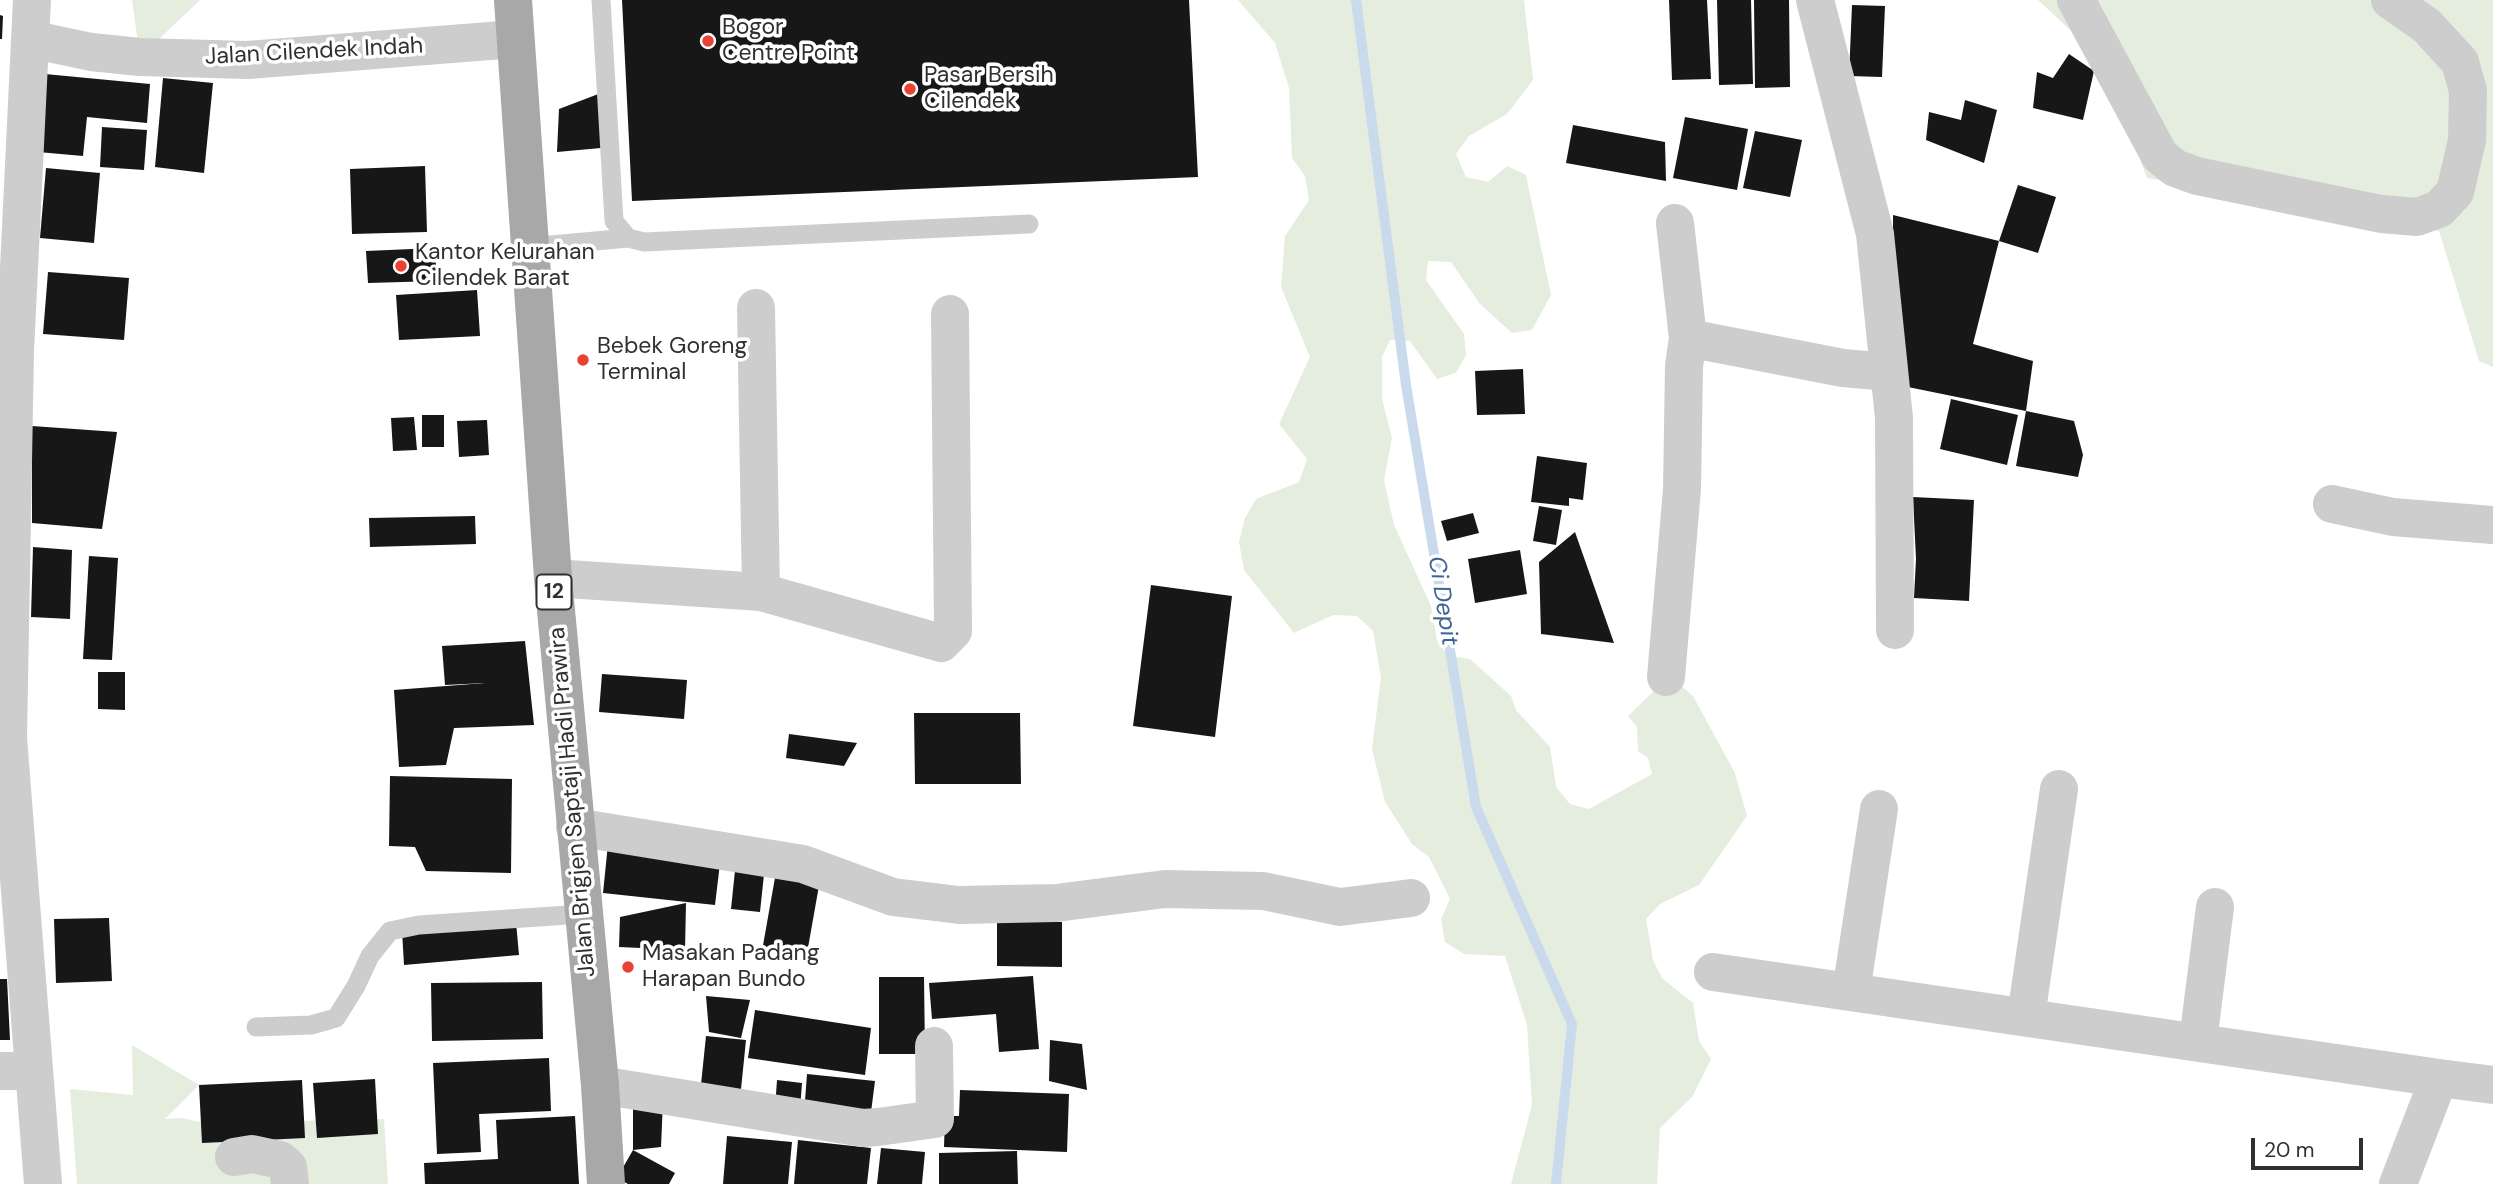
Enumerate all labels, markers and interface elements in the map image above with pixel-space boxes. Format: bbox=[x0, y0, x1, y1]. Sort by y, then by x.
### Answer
place label: Bogor Centre Point bbox=[722, 14, 855, 68]
street label: Jalan Cilendek Indah bbox=[204, 33, 424, 71]
marker: Bogor Centre Point bbox=[700, 33, 716, 49]
place label: Pasar Bersih Cilendek bbox=[924, 62, 1054, 116]
marker: Pasar Bersih Cilendek bbox=[902, 81, 918, 97]
place label: Kantor Kelurahan Cilendek Barat bbox=[415, 239, 595, 293]
marker: Kantor Kelurahan Cilendek Barat bbox=[393, 258, 409, 274]
place label: Bebek Goreng Terminal bbox=[597, 333, 747, 387]
marker: Bebek Goreng Terminal bbox=[575, 352, 591, 368]
water label: Ci Depit bbox=[1421, 554, 1463, 648]
road number: 12 bbox=[536, 574, 572, 610]
street label: Jalan Brigjen Saptaji Hadi Prawira bbox=[544, 626, 602, 978]
place label: Masakan Padang Harapan Bundo bbox=[642, 940, 820, 994]
marker: Masakan Padang Harapan Bundo bbox=[620, 959, 636, 975]
scale bar bbox=[2255, 1124, 2367, 1168]
text: 20 m bbox=[2264, 1136, 2315, 1164]

